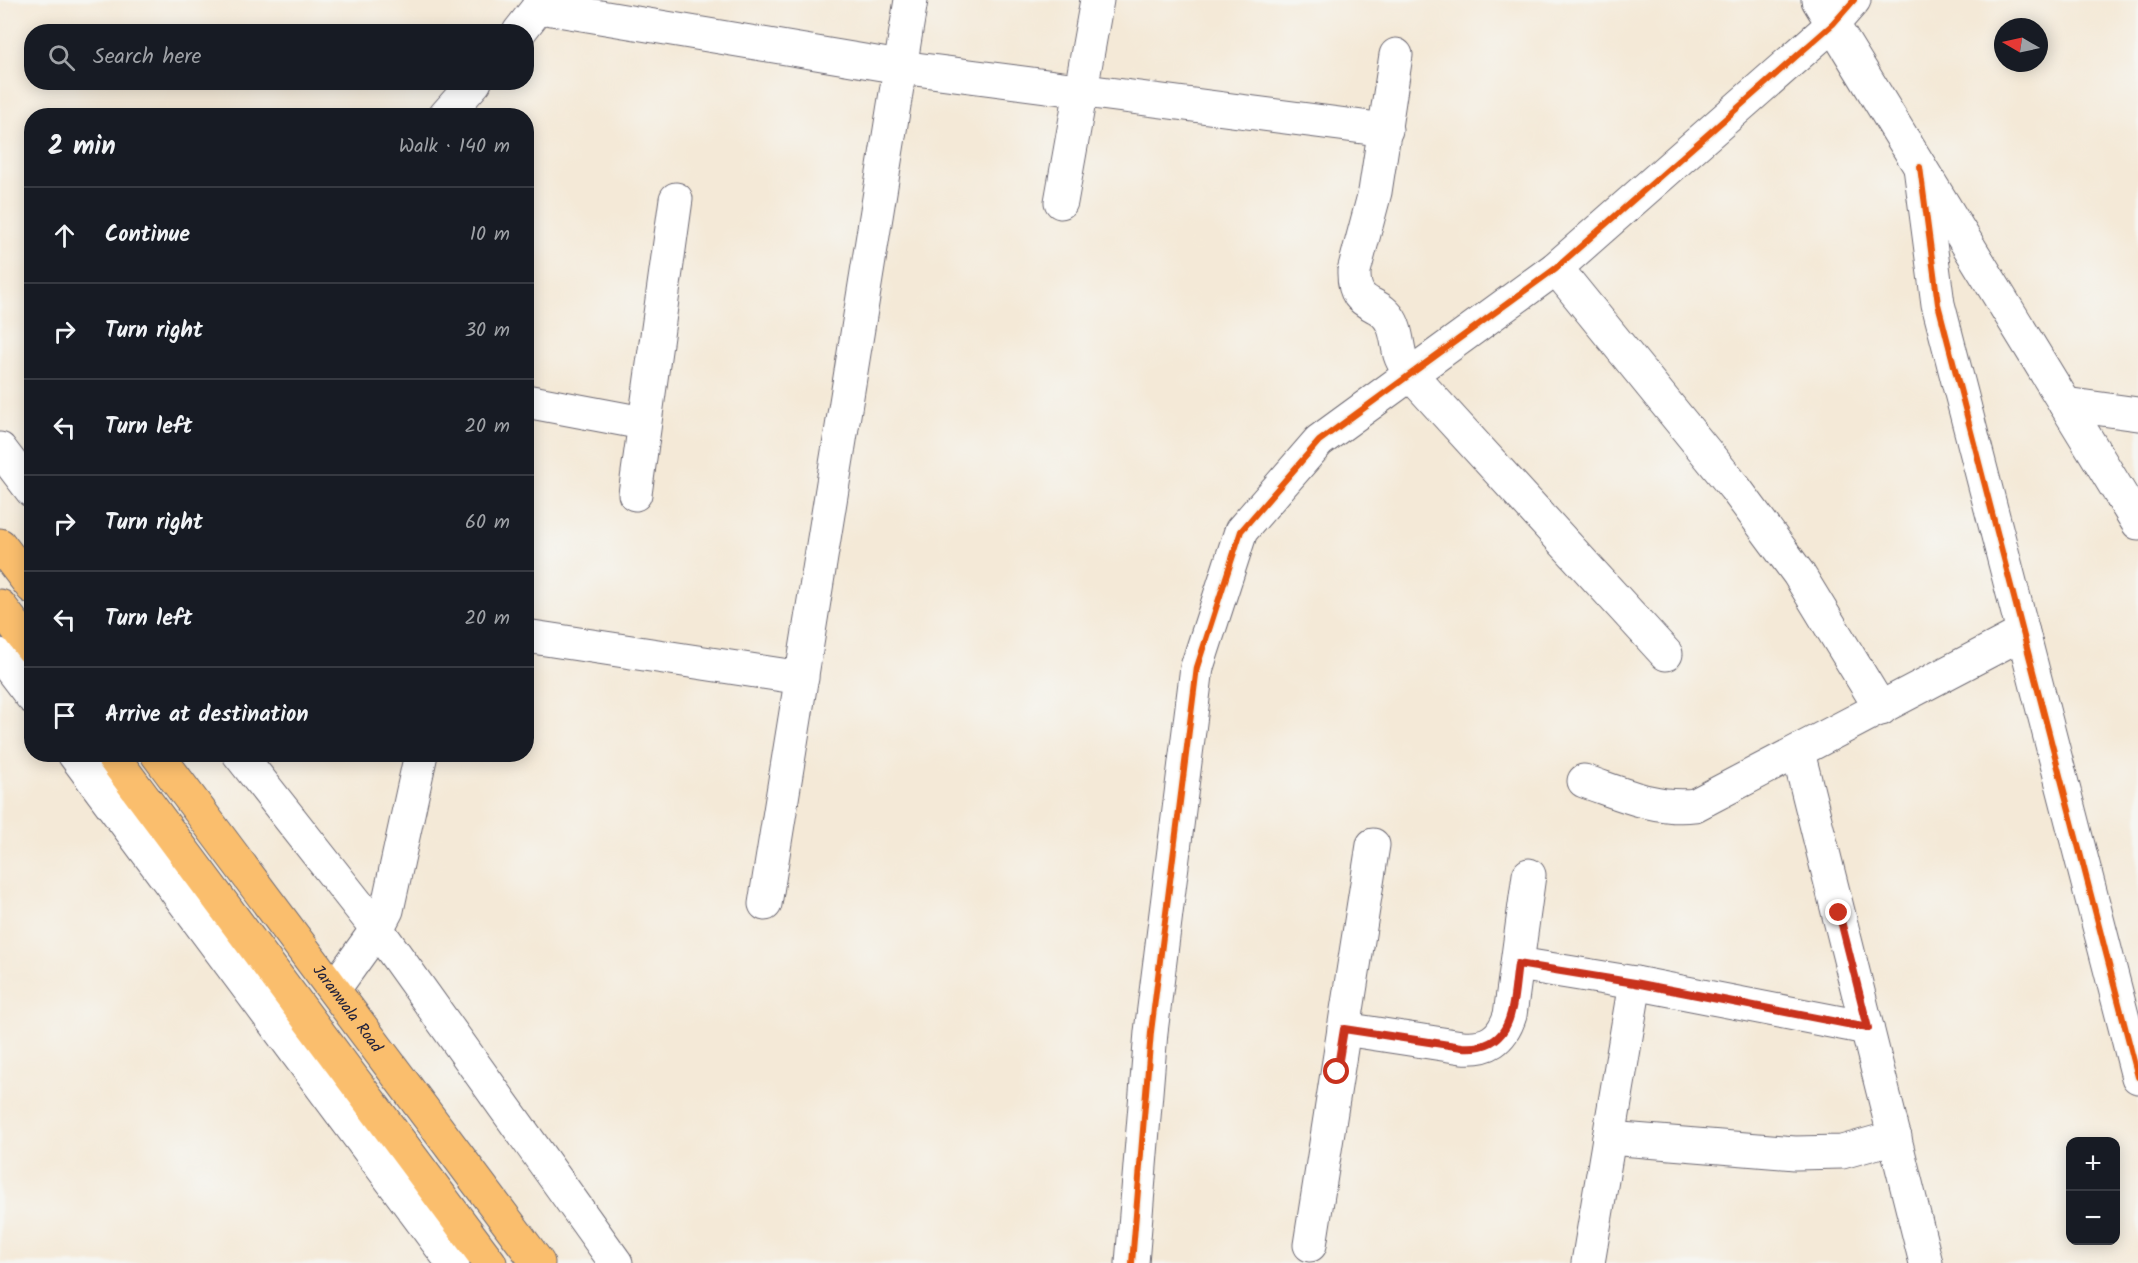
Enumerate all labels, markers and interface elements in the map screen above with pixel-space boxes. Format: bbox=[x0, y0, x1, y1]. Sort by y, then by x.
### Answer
north arrow bbox=[1994, 18, 2048, 72]
search box bbox=[24, 24, 534, 90]
text: Search here bbox=[93, 40, 201, 75]
icon: search bbox=[45, 41, 78, 74]
text: 2 min bbox=[48, 126, 116, 168]
text: Walk · 140 m bbox=[399, 131, 510, 163]
text: Continue bbox=[105, 218, 190, 253]
icon: ahead bbox=[48, 219, 81, 252]
text: 10 m bbox=[470, 219, 510, 251]
text: Turn right bbox=[105, 314, 203, 349]
icon: right bbox=[48, 315, 81, 348]
text: 30 m bbox=[465, 315, 510, 347]
text: Turn left bbox=[105, 410, 192, 445]
icon: left bbox=[48, 411, 81, 444]
text: 20 m bbox=[464, 411, 510, 443]
text: Turn right bbox=[105, 506, 203, 541]
icon: right bbox=[48, 507, 81, 540]
text: 60 m bbox=[465, 507, 510, 539]
text: Turn left bbox=[105, 602, 192, 637]
icon: left bbox=[48, 603, 81, 636]
text: 20 m bbox=[464, 603, 510, 635]
text: Arrive at destination bbox=[105, 698, 308, 733]
icon: arrive bbox=[48, 699, 81, 732]
route end bbox=[1825, 899, 1851, 925]
street label: Jaranwala Road bbox=[306, 959, 390, 1059]
route start bbox=[1323, 1058, 1349, 1084]
map controls bbox=[2066, 1137, 2120, 1245]
button: + bbox=[2066, 1137, 2120, 1191]
button: − bbox=[2066, 1191, 2120, 1245]

